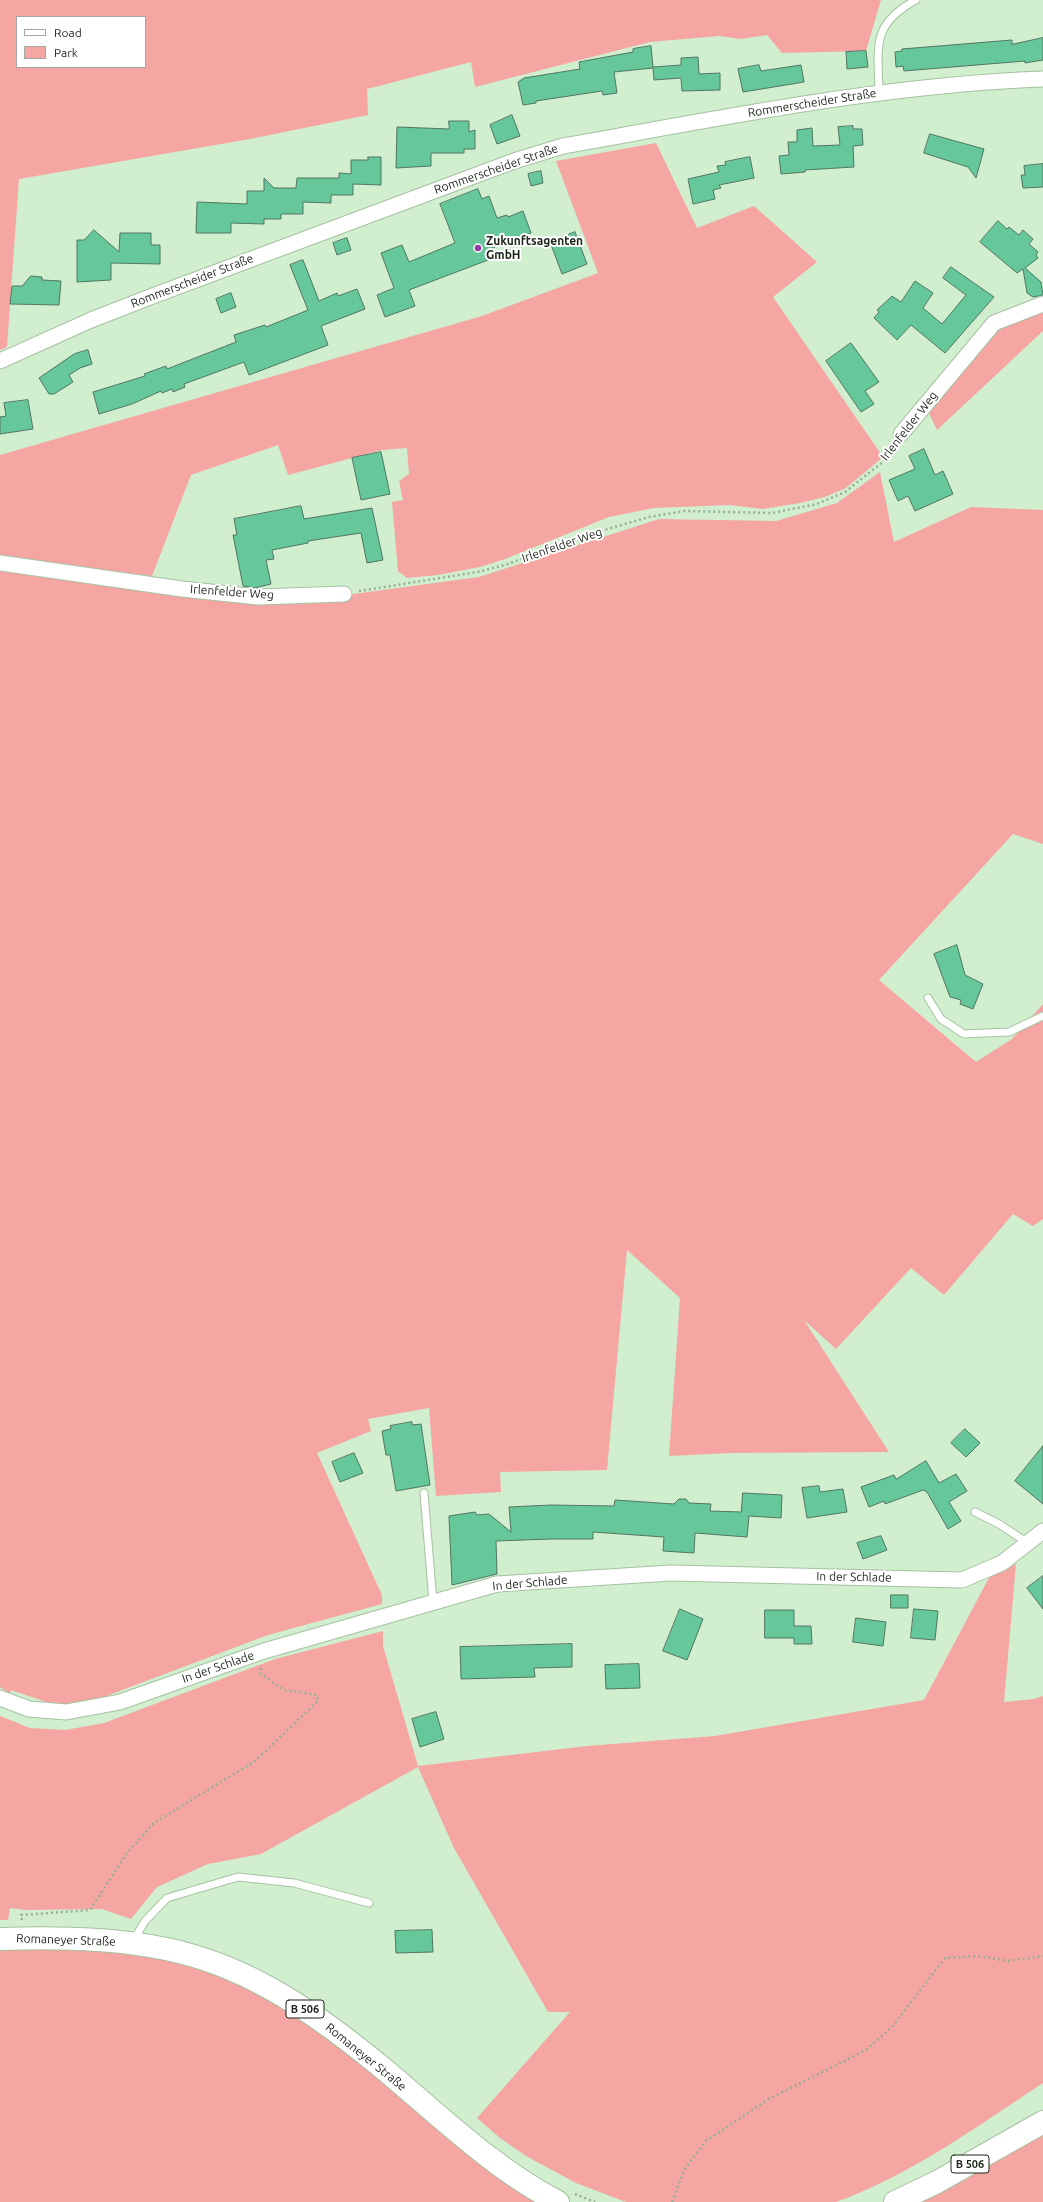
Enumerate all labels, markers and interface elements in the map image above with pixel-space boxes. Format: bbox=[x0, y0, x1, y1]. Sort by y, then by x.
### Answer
legend bbox=[16, 16, 146, 68]
text: Road bbox=[54, 26, 82, 39]
text: Park bbox=[54, 46, 78, 59]
street label: Rommerscheider Straße bbox=[747, 86, 877, 120]
street label: Rommerscheider Straße bbox=[432, 141, 560, 197]
place label: Zukunftsagenten GmbH bbox=[486, 234, 583, 262]
marker: Zukunftsagenten GmbH bbox=[473, 243, 483, 253]
street label: Rommerscheider Straße bbox=[129, 251, 255, 311]
street label: Irlenfelder Weg bbox=[877, 388, 941, 464]
street label: Irlenfelder Weg bbox=[520, 525, 604, 565]
street label: Irlenfelder Weg bbox=[190, 582, 274, 602]
street label: In der Schlade bbox=[816, 1569, 892, 1585]
street label: In der Schlade bbox=[492, 1573, 568, 1593]
street label: In der Schlade bbox=[180, 1648, 256, 1686]
street label: Romaneyer Straße bbox=[16, 1931, 116, 1949]
road number: B 506 bbox=[286, 2000, 324, 2018]
street label: Romaneyer Straße bbox=[323, 2020, 409, 2094]
road number: B 506 bbox=[951, 2155, 989, 2173]

